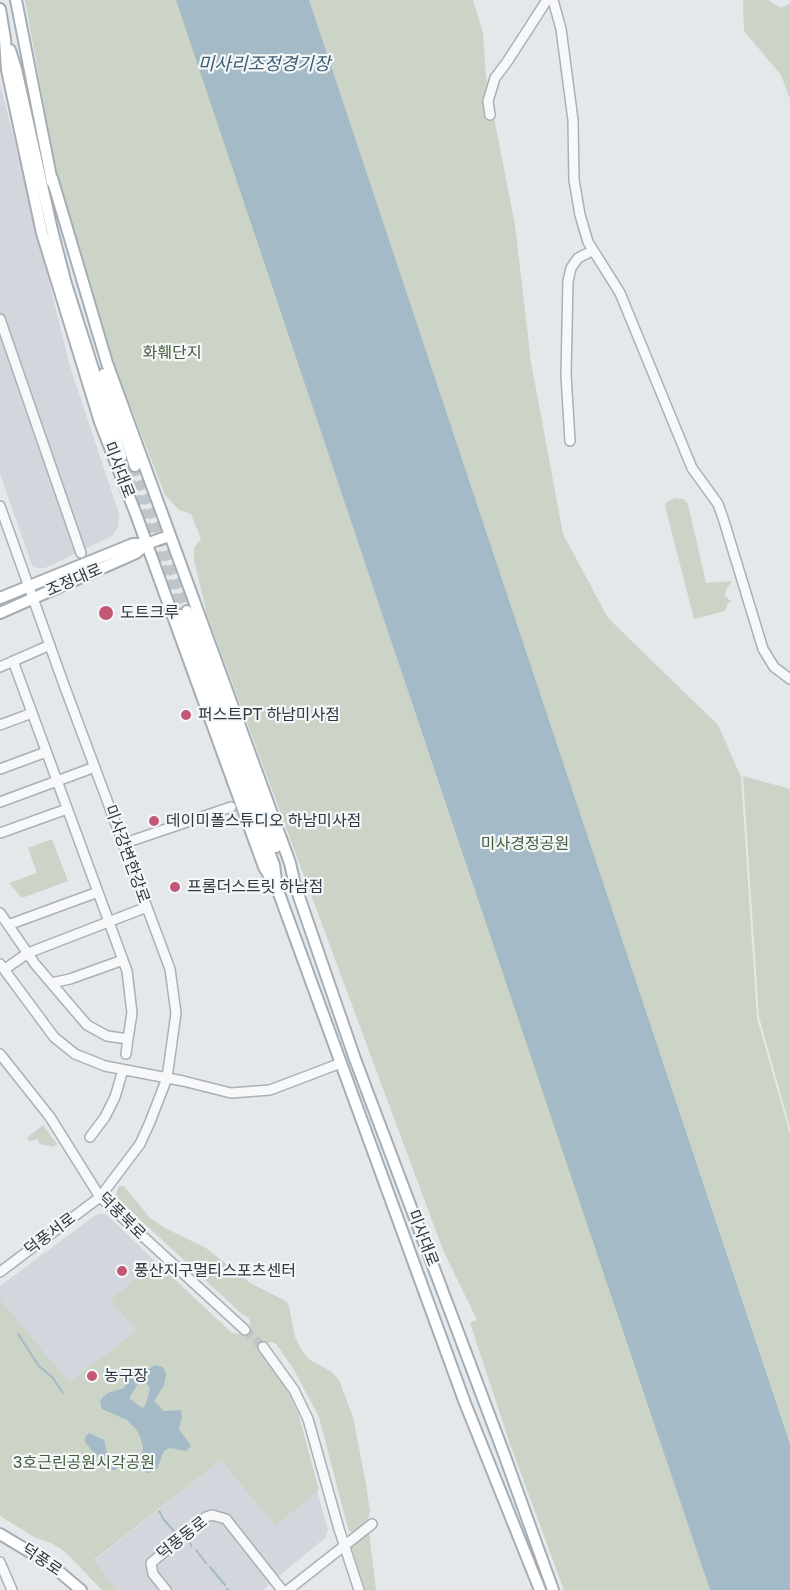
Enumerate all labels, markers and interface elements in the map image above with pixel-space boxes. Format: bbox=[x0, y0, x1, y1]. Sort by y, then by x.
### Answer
water label: 미사리조정경기장 bbox=[198, 53, 330, 75]
park label: 화훼단지 bbox=[143, 343, 201, 363]
street label: 미사대로 bbox=[99, 439, 139, 501]
street label: 조정대로 bbox=[43, 560, 105, 600]
place label: 도트크루 bbox=[120, 603, 179, 623]
marker: 도트크루 bbox=[97, 604, 115, 622]
place label: 퍼스트PT 하남미사점 bbox=[198, 705, 340, 725]
marker: 퍼스트PT 하남미사점 bbox=[179, 708, 193, 722]
street label: 미사강변한강로 bbox=[100, 802, 154, 906]
place label: 데이미폴스튜디오 하남미사점 bbox=[166, 811, 361, 831]
marker: 데이미폴스튜디오 하남미사점 bbox=[147, 814, 161, 828]
park label: 미사경정공원 bbox=[481, 834, 569, 854]
place label: 프롬더스트릿 하남점 bbox=[187, 877, 323, 897]
marker: 프롬더스트릿 하남점 bbox=[168, 880, 182, 894]
street label: 덕풍북로 bbox=[94, 1188, 150, 1244]
street label: 미사대로 bbox=[403, 1207, 443, 1269]
street label: 덕풍서로 bbox=[21, 1209, 79, 1259]
place label: 풍산지구멀티스포츠센터 bbox=[134, 1261, 296, 1281]
marker: 풍산지구멀티스포츠센터 bbox=[115, 1264, 129, 1278]
place label: 농구장 bbox=[104, 1366, 148, 1386]
marker: 농구장 bbox=[85, 1369, 99, 1383]
park label: 3호근린공원시각공원 bbox=[13, 1453, 155, 1473]
street label: 덕풍동로 bbox=[153, 1512, 211, 1564]
street label: 덕풍로 bbox=[18, 1540, 66, 1580]

